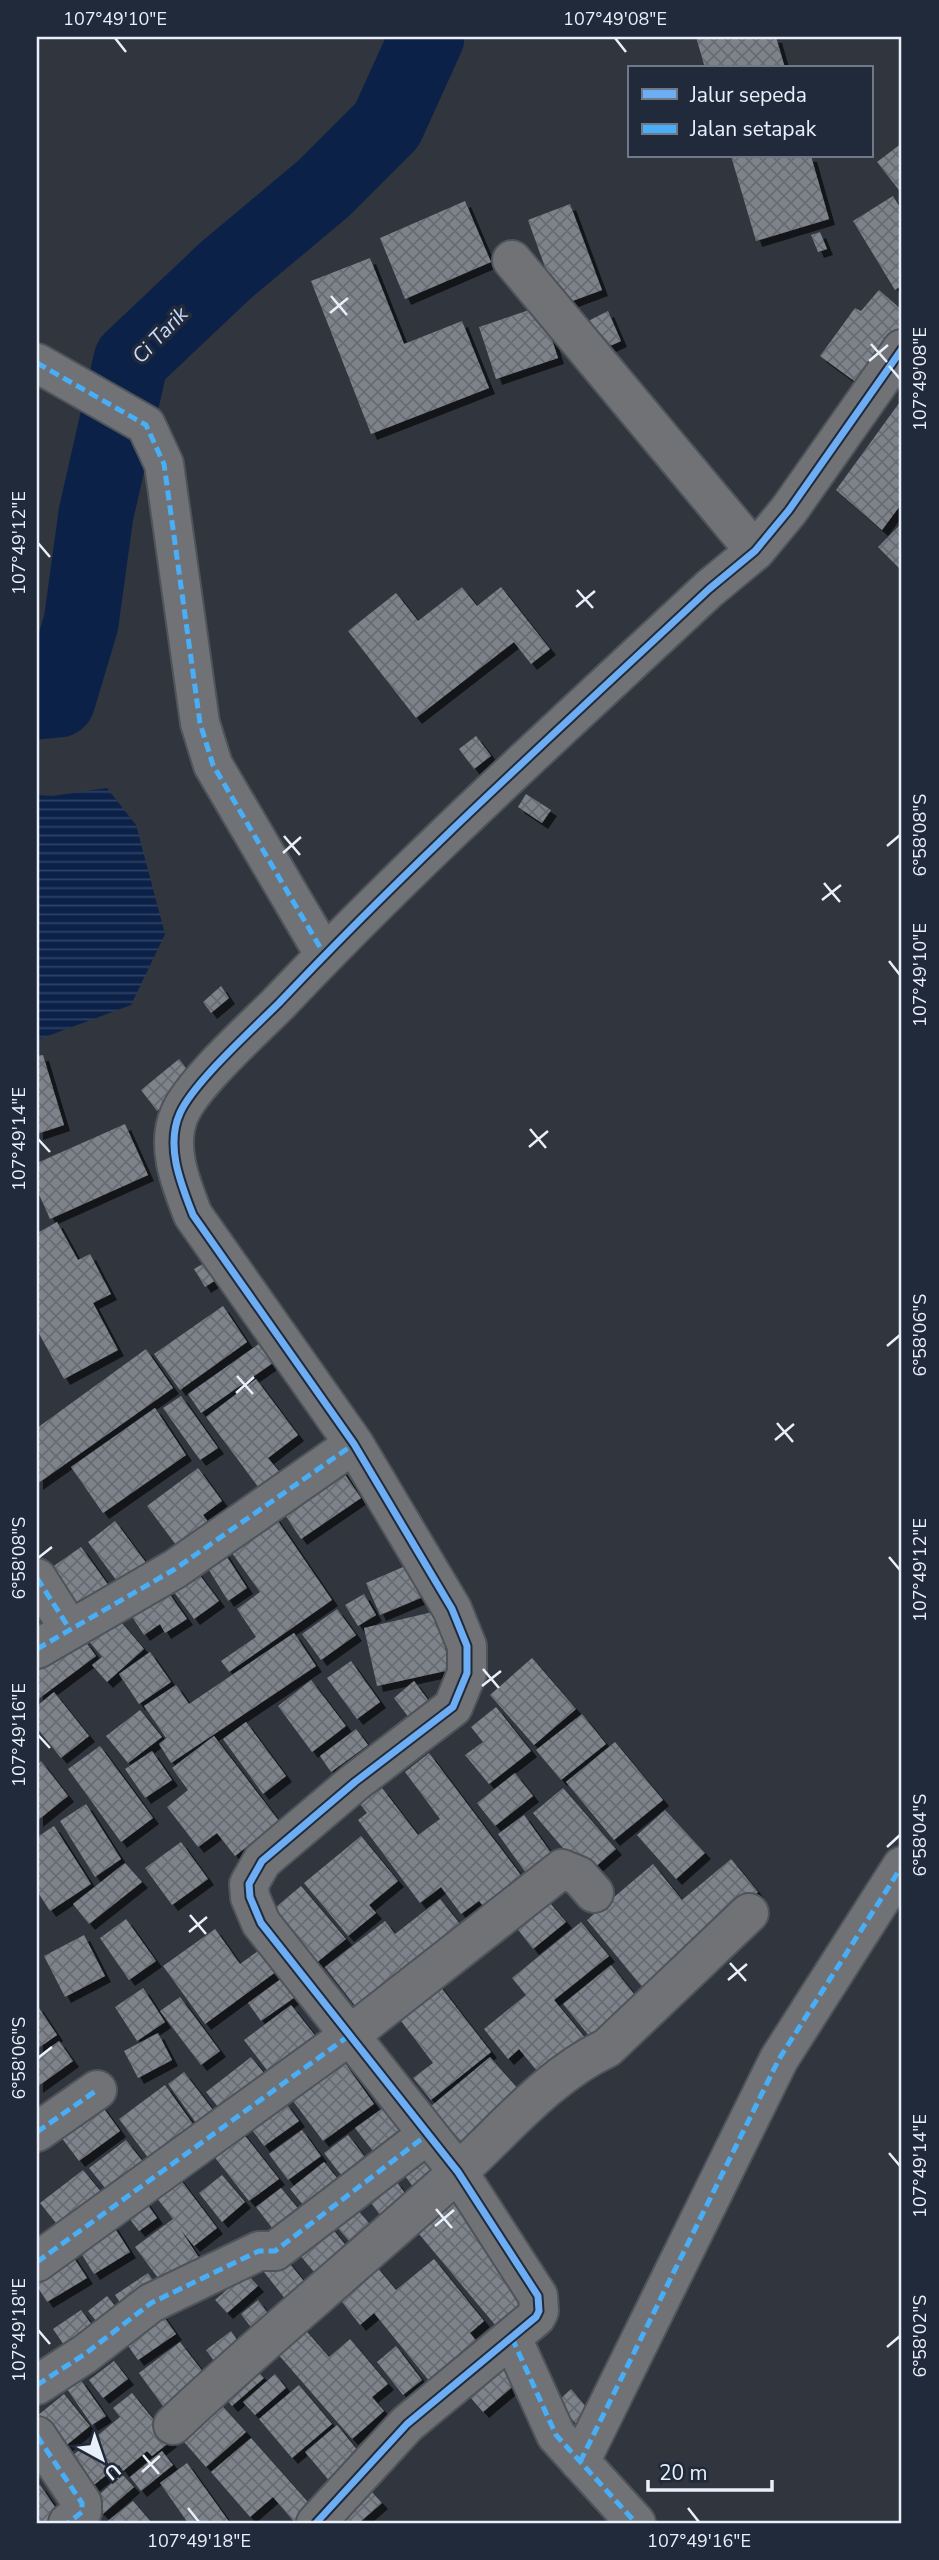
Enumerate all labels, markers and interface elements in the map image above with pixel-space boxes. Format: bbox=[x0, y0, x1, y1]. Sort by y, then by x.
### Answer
text: 107°49'10"E bbox=[63, 7, 167, 31]
text: 107°49'08"E bbox=[563, 7, 667, 31]
legend bbox=[628, 66, 872, 158]
text: Jalur sepeda bbox=[689, 81, 807, 109]
text: Jalan setapak bbox=[689, 115, 817, 143]
water label: Ci Tarik bbox=[126, 300, 195, 370]
text: 107°49'08"E bbox=[908, 327, 932, 431]
text: 107°49'12"E bbox=[7, 491, 31, 595]
text: 6°58'08"S bbox=[908, 794, 932, 876]
text: 107°49'10"E bbox=[908, 923, 932, 1027]
text: 107°49'14"E bbox=[7, 1087, 31, 1191]
text: 6°58'06"S bbox=[908, 1294, 932, 1376]
text: 6°58'08"S bbox=[7, 1517, 31, 1599]
text: 107°49'12"E bbox=[908, 1518, 932, 1622]
text: 107°49'16"E bbox=[7, 1683, 31, 1787]
text: 6°58'04"S bbox=[908, 1794, 932, 1876]
text: 6°58'06"S bbox=[7, 2017, 31, 2099]
text: 107°49'14"E bbox=[908, 2114, 932, 2218]
text: 107°49'18"E bbox=[7, 2278, 31, 2382]
text: 6°58'02"S bbox=[908, 2295, 932, 2377]
north arrow bbox=[66, 2424, 136, 2494]
scale bar bbox=[648, 2448, 773, 2492]
text: U bbox=[99, 2457, 126, 2486]
text: 20 m bbox=[659, 2459, 708, 2487]
text: 107°49'18"E bbox=[147, 2529, 251, 2553]
text: 107°49'16"E bbox=[647, 2529, 751, 2553]

